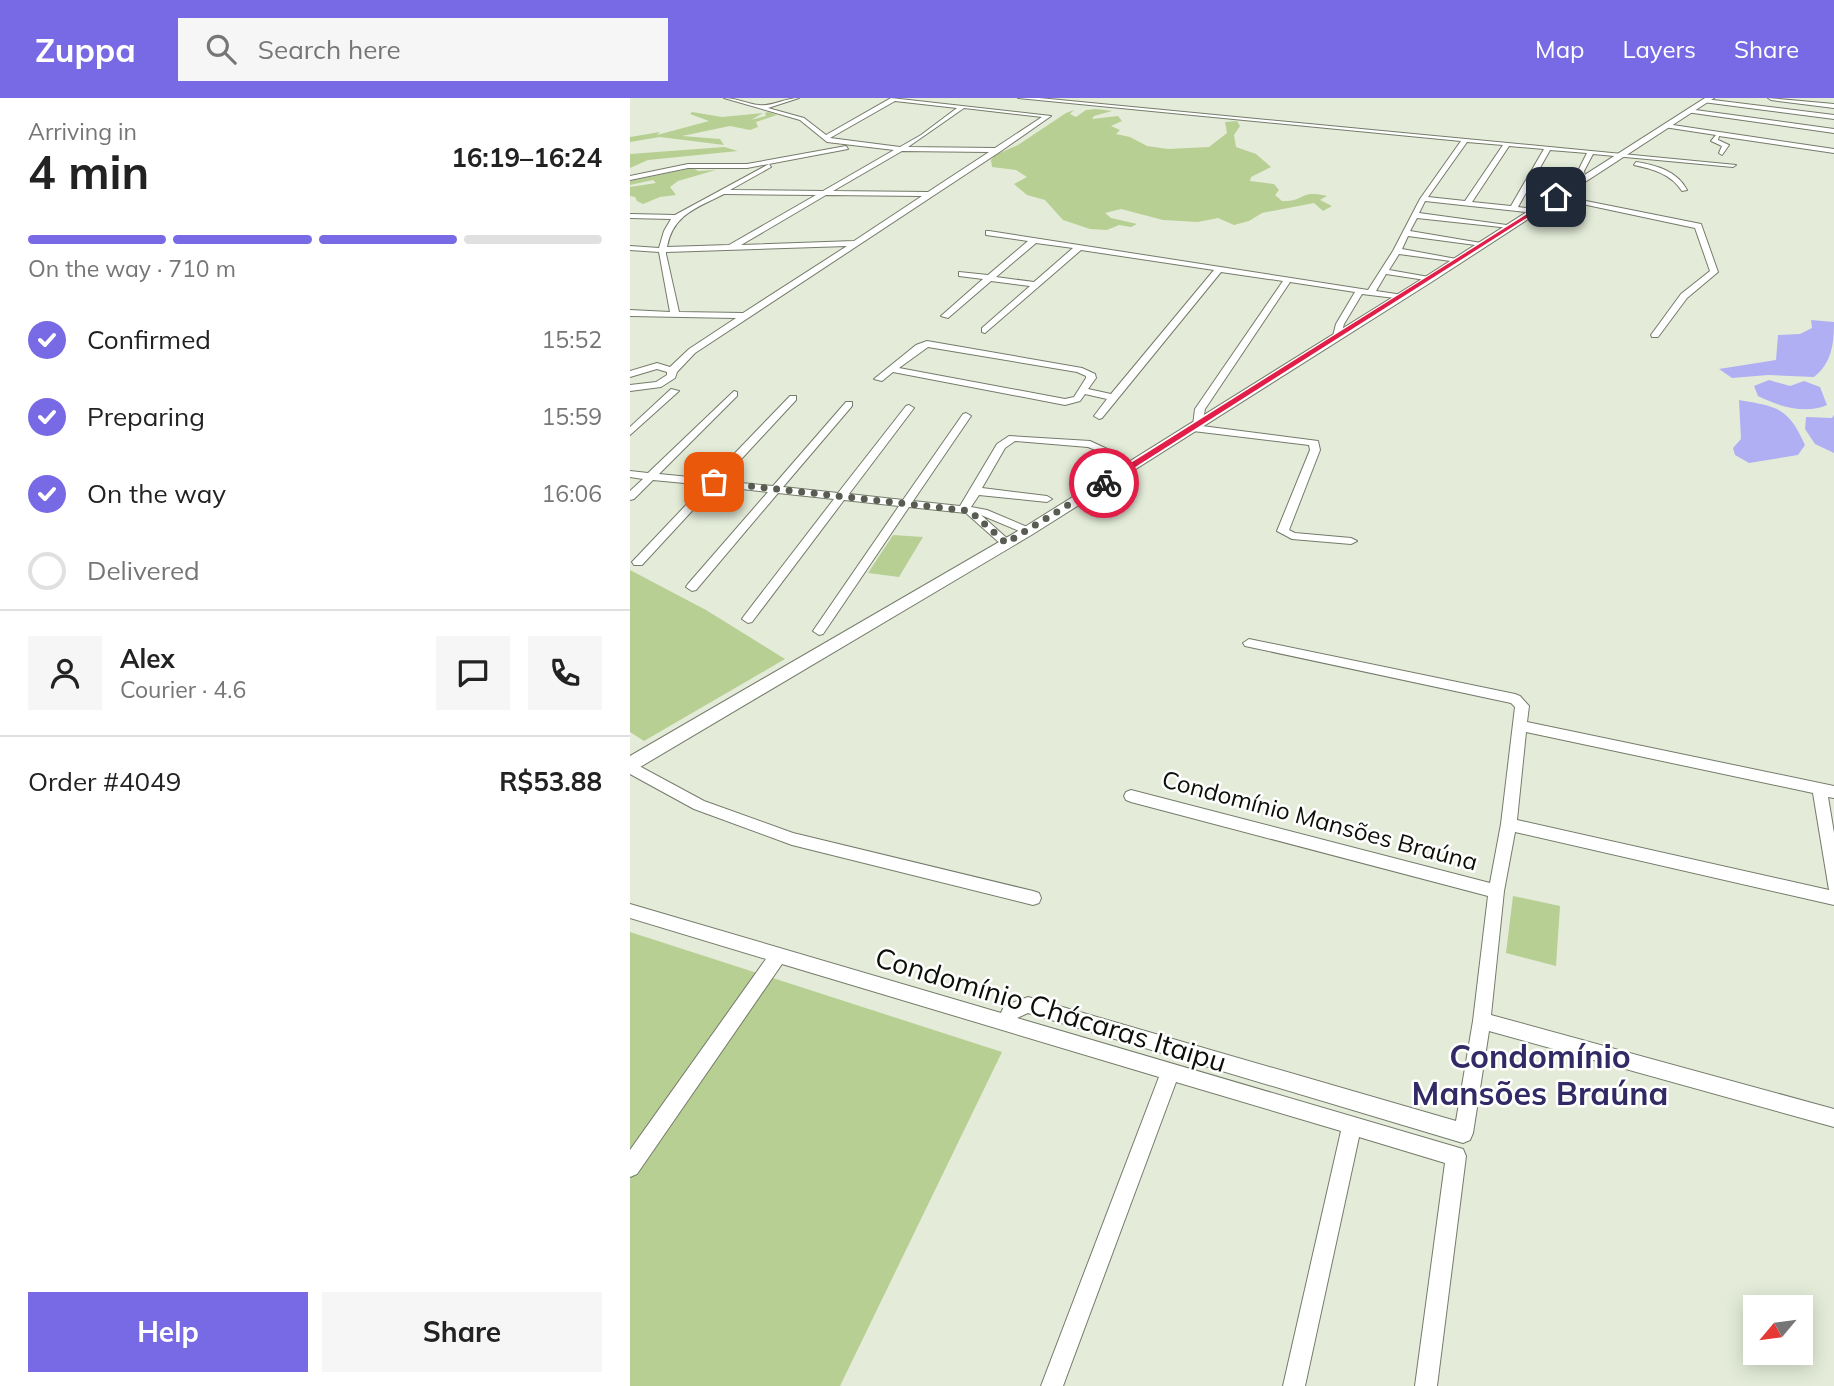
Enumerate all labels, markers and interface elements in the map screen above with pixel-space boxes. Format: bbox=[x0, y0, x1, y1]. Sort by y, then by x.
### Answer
search box bbox=[178, 18, 668, 81]
text: Zuppa bbox=[35, 29, 136, 70]
icon: search bbox=[202, 30, 240, 68]
text: Search here bbox=[258, 33, 401, 66]
text: Map bbox=[1535, 34, 1584, 64]
text: Layers bbox=[1622, 34, 1696, 64]
text: Share bbox=[1734, 34, 1799, 64]
text: Arriving in bbox=[28, 117, 137, 146]
text: 16:19–16:24 bbox=[451, 141, 602, 174]
text: 4 min bbox=[28, 143, 149, 201]
pin bbox=[1526, 167, 1586, 227]
icon: home bbox=[1537, 178, 1575, 216]
text: On the way · 710 m bbox=[28, 254, 236, 283]
icon: check bbox=[28, 321, 66, 359]
text: Confirmed bbox=[87, 323, 211, 356]
text: 15:52 bbox=[542, 325, 602, 354]
icon: check bbox=[28, 398, 66, 436]
text: Preparing bbox=[87, 400, 205, 433]
text: 15:59 bbox=[542, 402, 602, 431]
courier bbox=[1069, 448, 1139, 518]
pin bbox=[684, 452, 744, 512]
icon: bag bbox=[695, 463, 733, 501]
icon: bike bbox=[1085, 464, 1123, 502]
icon: check bbox=[28, 475, 66, 513]
text: On the way bbox=[87, 477, 226, 510]
text: 16:06 bbox=[542, 479, 602, 508]
text: Delivered bbox=[87, 554, 200, 587]
button: person bbox=[28, 636, 102, 710]
button: chat bbox=[436, 636, 510, 710]
button: phone bbox=[528, 636, 602, 710]
text: Alex bbox=[120, 642, 175, 675]
text: Courier · 4.6 bbox=[120, 675, 246, 704]
street label: Condomínio Mansões Braúna bbox=[1159, 763, 1481, 877]
text: Order #4049 bbox=[28, 765, 181, 798]
text: R$53.88 bbox=[499, 765, 602, 798]
street label: Condomínio Chácaras Itaipu bbox=[871, 939, 1231, 1079]
district label: Condomínio Mansões Braúna bbox=[1412, 1036, 1668, 1113]
button: Help bbox=[28, 1292, 308, 1372]
button: Share bbox=[322, 1292, 602, 1372]
north arrow bbox=[1743, 1295, 1813, 1365]
map controls bbox=[1743, 1295, 1813, 1365]

